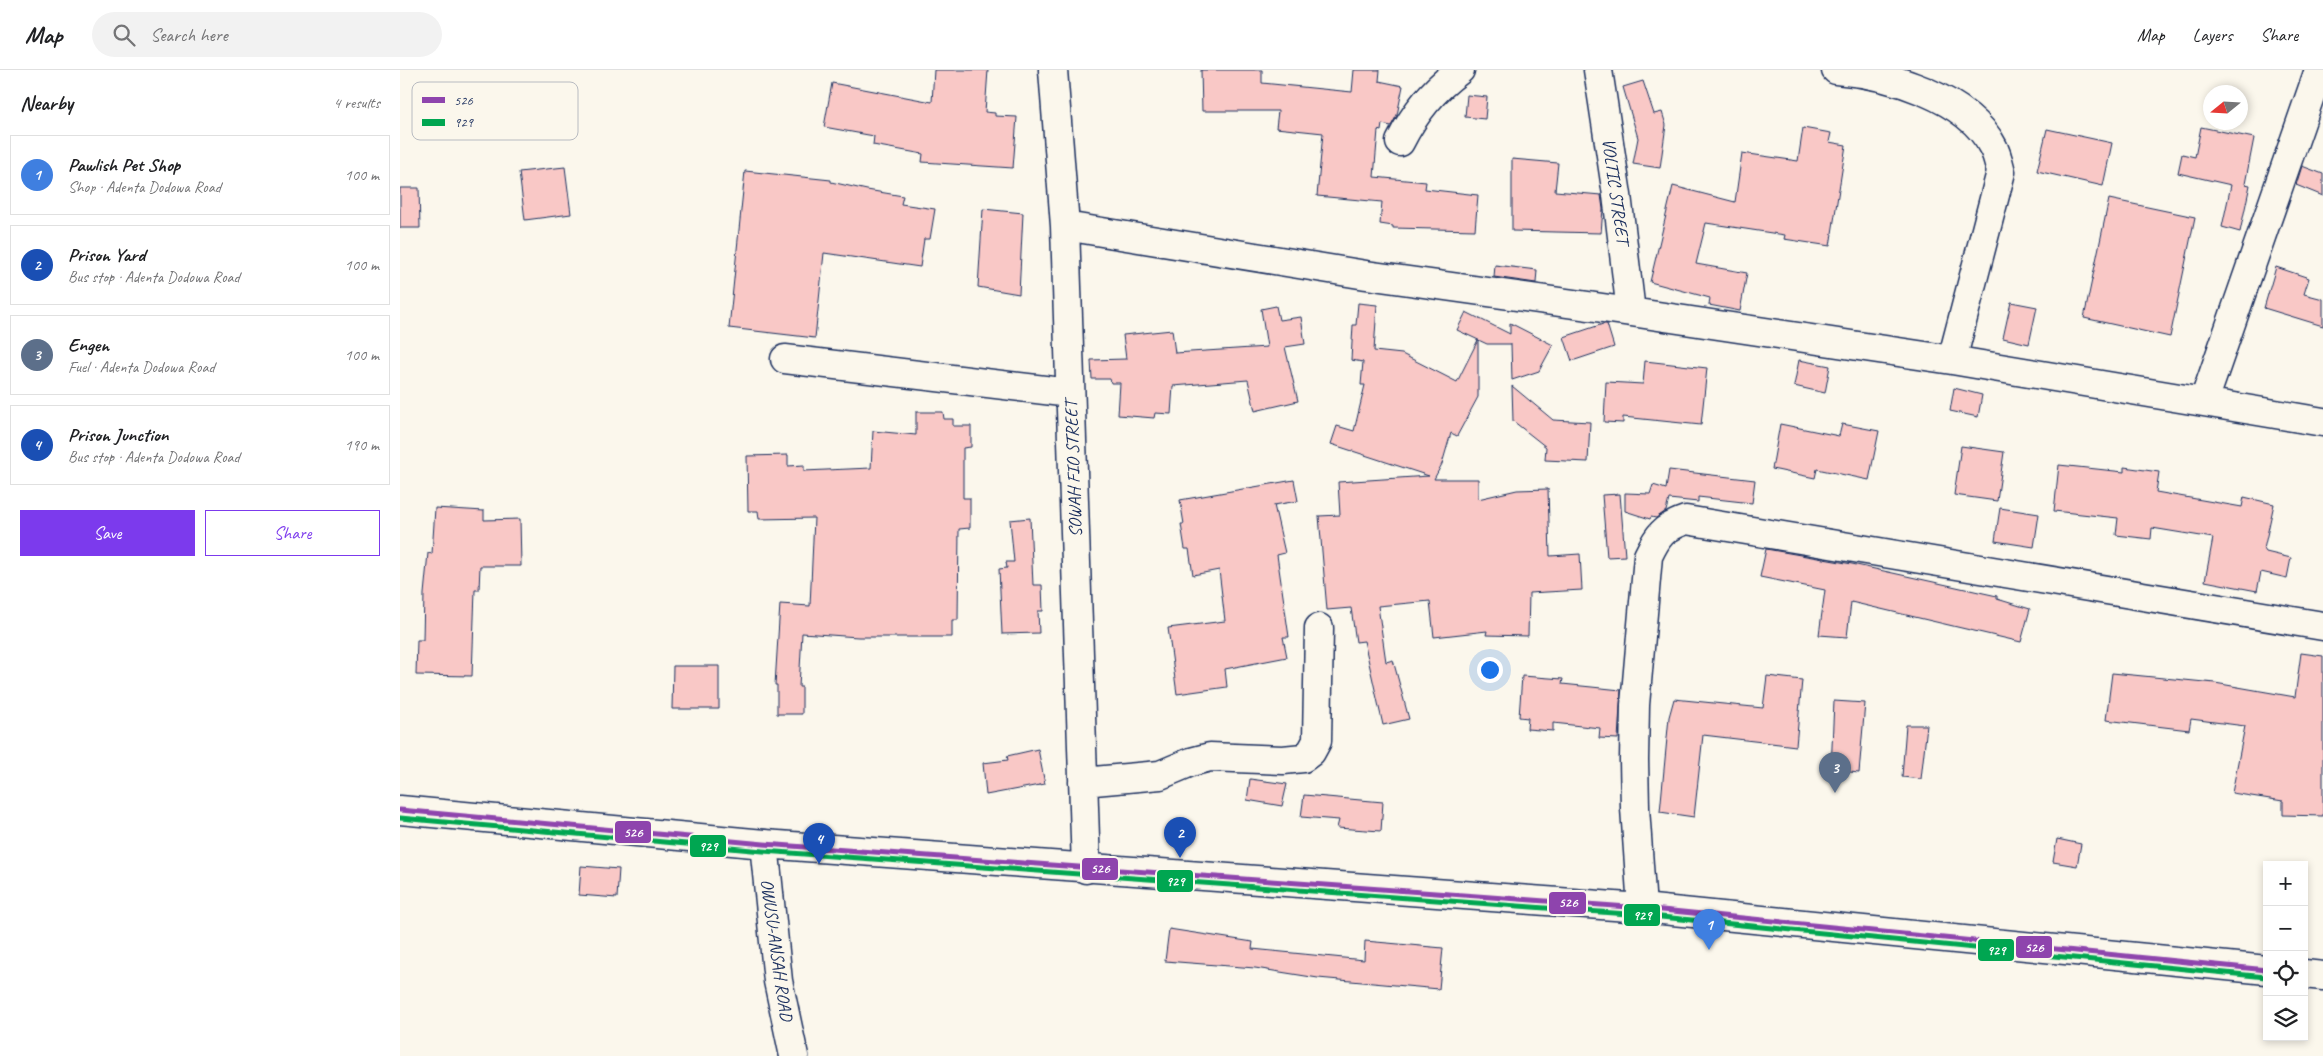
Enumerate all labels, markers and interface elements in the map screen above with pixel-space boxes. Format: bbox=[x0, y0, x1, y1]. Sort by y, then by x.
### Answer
search box bbox=[92, 12, 442, 57]
text: Map bbox=[25, 20, 62, 50]
icon: search bbox=[110, 21, 138, 49]
text: Search here bbox=[150, 23, 228, 47]
text: Map bbox=[2137, 24, 2165, 46]
text: Layers bbox=[2193, 24, 2232, 46]
text: Share bbox=[2260, 24, 2298, 46]
legend bbox=[412, 82, 578, 140]
north arrow bbox=[2203, 85, 2248, 130]
text: Nearby bbox=[20, 90, 73, 116]
text: 526 bbox=[454, 92, 474, 109]
text: 4 results bbox=[333, 93, 380, 113]
text: 929 bbox=[454, 114, 475, 131]
street label: VOLTIC STREET bbox=[1598, 137, 1635, 250]
text: Pawlish Pet Shop bbox=[68, 153, 180, 177]
text: 1 bbox=[33, 165, 41, 185]
text: 100 m bbox=[345, 165, 379, 185]
text: Shop · Adenta Dodowa Road bbox=[68, 177, 221, 197]
text: Prison Yard bbox=[68, 243, 145, 267]
text: 2 bbox=[33, 255, 41, 275]
text: 100 m bbox=[345, 255, 379, 275]
text: Bus stop · Adenta Dodowa Road bbox=[68, 267, 240, 287]
text: Engen bbox=[68, 333, 109, 357]
text: 3 bbox=[33, 345, 41, 365]
text: 100 m bbox=[345, 345, 379, 365]
text: Fuel · Adenta Dodowa Road bbox=[68, 357, 215, 377]
street label: SOWAH FIO STREET bbox=[1059, 396, 1086, 538]
text: Prison Junction bbox=[68, 423, 169, 447]
text: 4 bbox=[33, 435, 41, 455]
text: 190 m bbox=[345, 435, 379, 455]
text: Bus stop · Adenta Dodowa Road bbox=[68, 447, 240, 467]
button: Save bbox=[20, 510, 195, 556]
button: Share bbox=[205, 510, 380, 556]
your location bbox=[1477, 657, 1503, 683]
pin: 3 bbox=[1819, 752, 1851, 793]
pin: 2 bbox=[1164, 817, 1196, 858]
line badge: 526 bbox=[614, 820, 652, 844]
pin: 4 bbox=[803, 823, 835, 864]
text: 526 bbox=[624, 824, 644, 841]
line badge: 929 bbox=[689, 834, 727, 858]
text: 929 bbox=[699, 838, 719, 855]
line badge: 526 bbox=[1081, 857, 1119, 881]
text: 526 bbox=[1091, 860, 1111, 877]
map controls bbox=[2263, 861, 2308, 1041]
button: + bbox=[2263, 861, 2308, 906]
line badge: 929 bbox=[1156, 869, 1194, 893]
text: 929 bbox=[1166, 873, 1186, 890]
street label: OWUSU-ANSAH ROAD bbox=[756, 878, 798, 1024]
line badge: 526 bbox=[1548, 891, 1587, 915]
text: 526 bbox=[1559, 894, 1579, 911]
line badge: 929 bbox=[1623, 903, 1661, 927]
button: − bbox=[2263, 906, 2308, 951]
text: 929 bbox=[1633, 907, 1653, 924]
pin: 1 bbox=[1693, 909, 1725, 950]
line badge: 526 bbox=[2015, 935, 2053, 959]
line badge: 929 bbox=[1977, 938, 2015, 962]
text: 526 bbox=[2025, 939, 2045, 956]
text: 929 bbox=[1987, 942, 2007, 959]
button: locate bbox=[2263, 951, 2308, 996]
button: layers bbox=[2263, 996, 2308, 1041]

